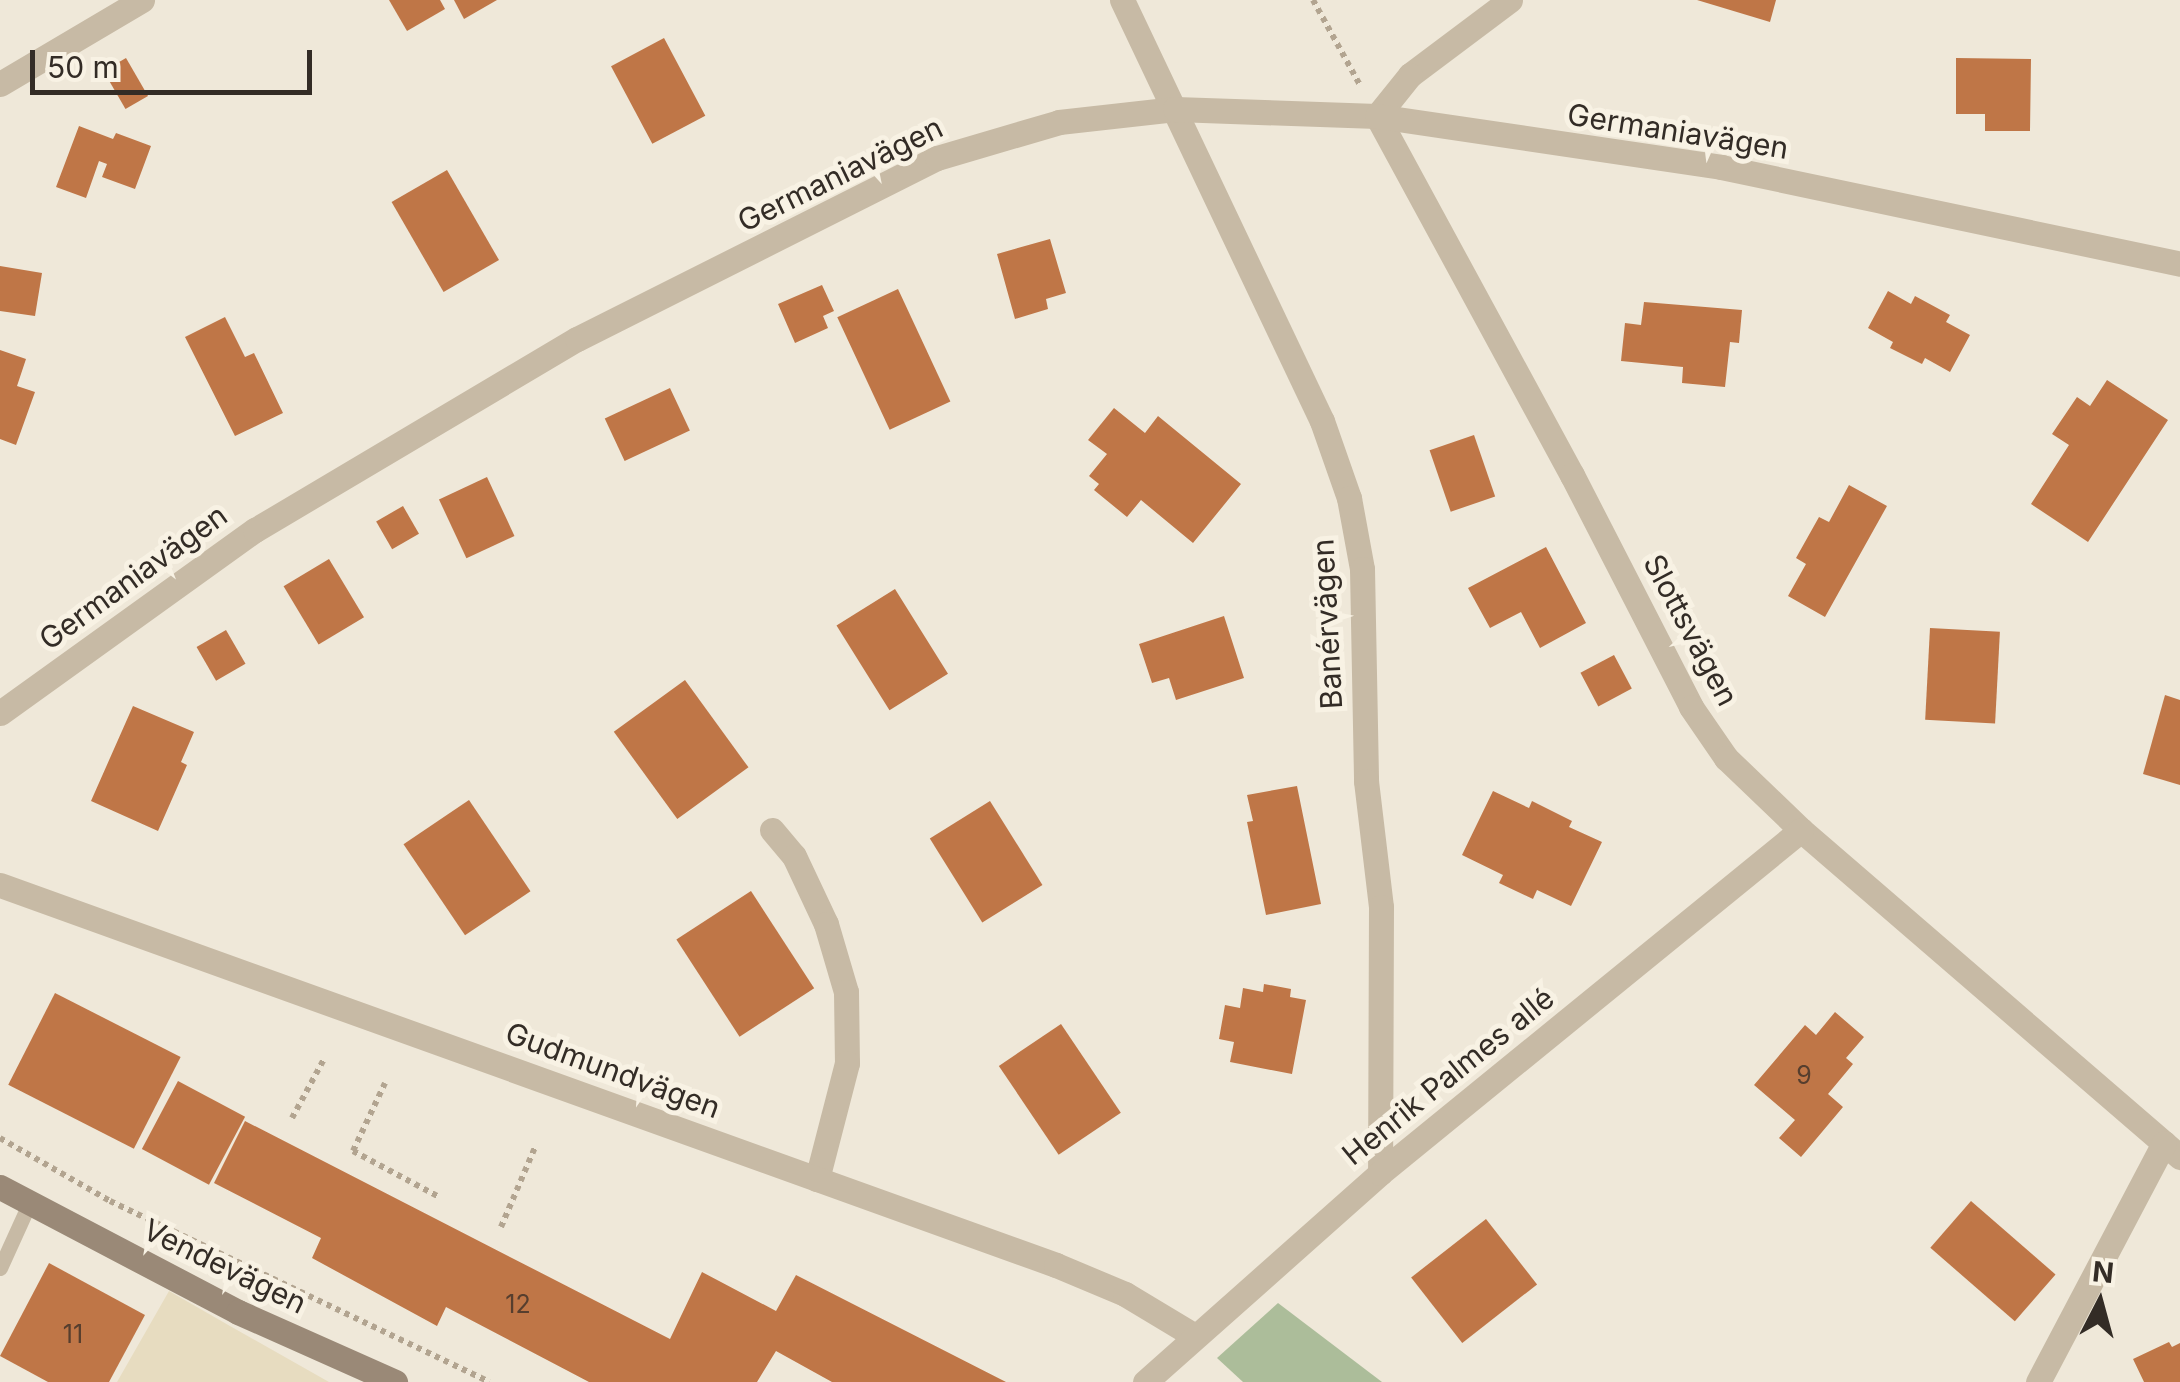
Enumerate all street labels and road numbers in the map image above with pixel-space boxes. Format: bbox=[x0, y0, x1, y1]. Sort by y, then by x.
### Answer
street label: Germaniavägen bbox=[1565, 96, 1791, 166]
street label: Germaniavägen bbox=[732, 109, 948, 239]
street label: Germaniavägen bbox=[32, 497, 234, 657]
street label: Banérvägen bbox=[1305, 538, 1349, 710]
street label: Slottsvägen bbox=[1636, 548, 1746, 712]
street label: Henrik Palmes allé bbox=[1335, 980, 1561, 1172]
street label: Gudmundvägen bbox=[501, 1014, 725, 1126]
street label: Vendevägen bbox=[138, 1211, 312, 1321]

